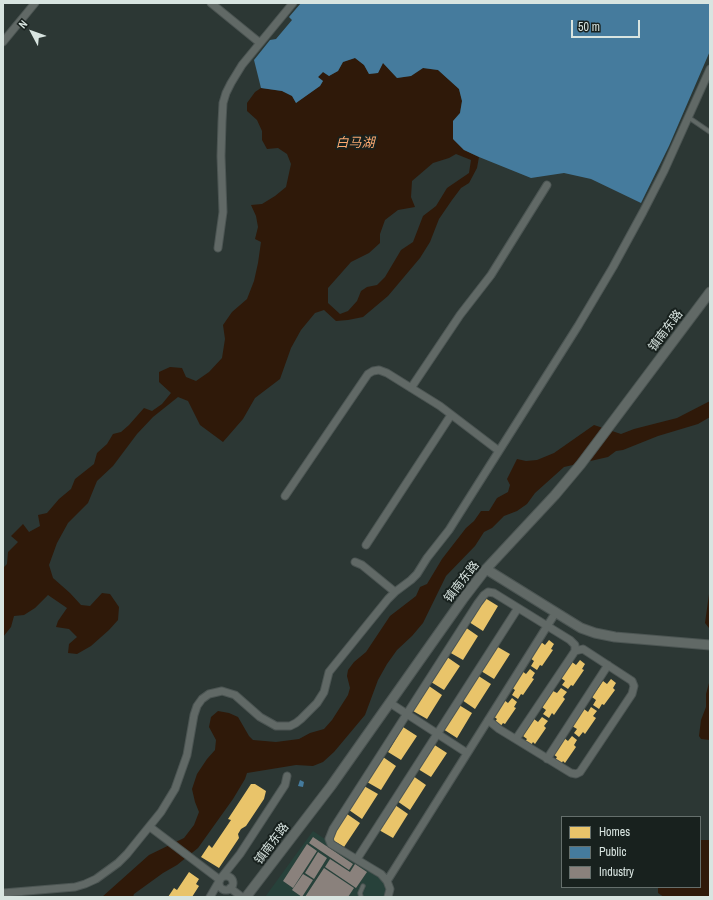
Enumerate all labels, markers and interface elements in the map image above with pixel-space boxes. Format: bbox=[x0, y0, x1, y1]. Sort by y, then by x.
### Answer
north arrow bbox=[12, 12, 52, 52]
scale bar bbox=[573, 12, 642, 38]
text: N bbox=[16, 17, 30, 31]
text: 50 m bbox=[578, 19, 600, 35]
water label: 白马湖 bbox=[336, 136, 374, 152]
street label: 镇南东路 bbox=[646, 307, 686, 355]
street label: 镇南东路 bbox=[442, 559, 482, 605]
legend bbox=[561, 816, 701, 888]
street label: 镇南东路 bbox=[252, 820, 292, 868]
text: Homes bbox=[599, 824, 630, 840]
text: Public bbox=[599, 844, 626, 860]
text: Industry bbox=[599, 864, 634, 880]

